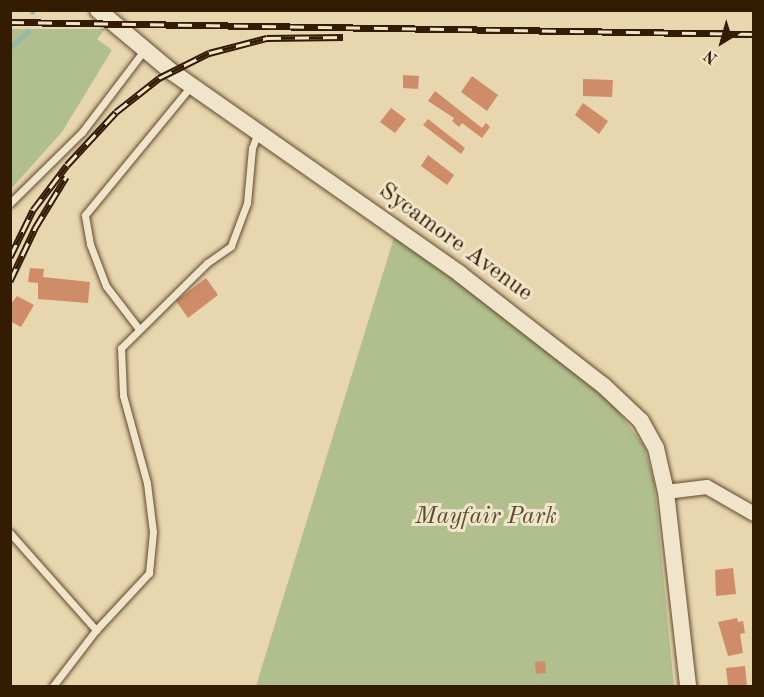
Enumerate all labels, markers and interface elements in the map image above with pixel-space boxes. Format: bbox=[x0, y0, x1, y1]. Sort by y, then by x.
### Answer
north arrow bbox=[692, 12, 752, 72]
text: N bbox=[701, 46, 721, 66]
street label: Sycamore Avenue bbox=[372, 177, 538, 309]
park label: Mayfair Park bbox=[415, 504, 557, 532]

